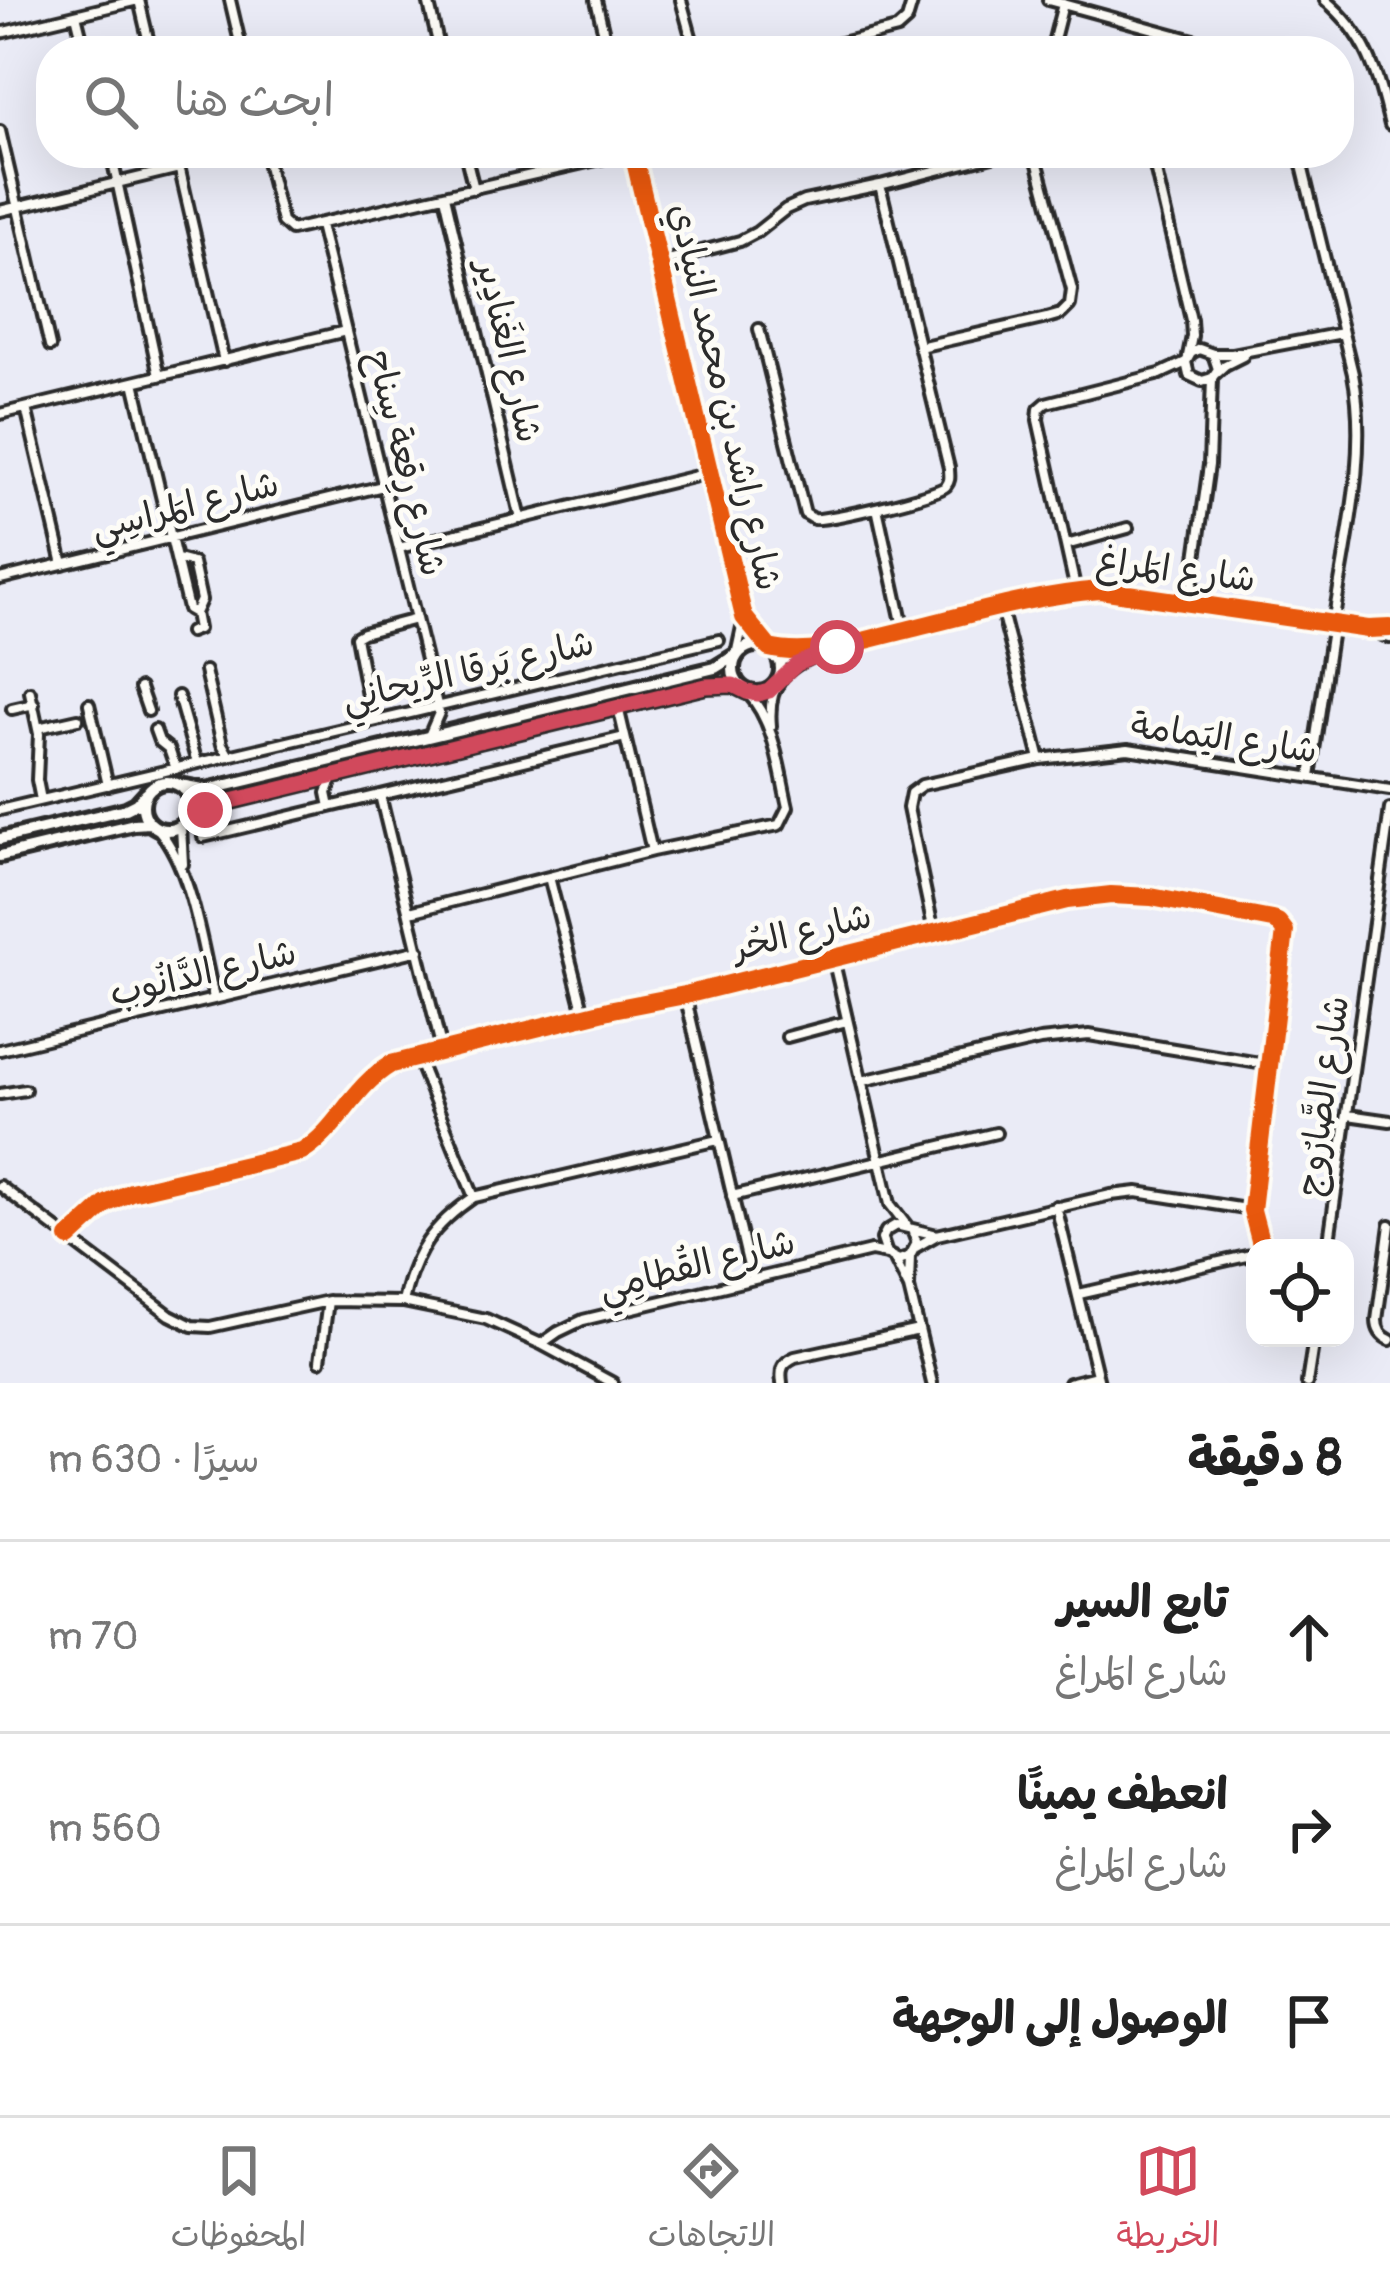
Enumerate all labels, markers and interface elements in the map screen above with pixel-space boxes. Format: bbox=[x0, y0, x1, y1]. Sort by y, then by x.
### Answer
search box bbox=[36, 36, 1354, 168]
icon: search bbox=[78, 69, 144, 135]
text: ابحث هنا bbox=[174, 73, 334, 129]
street label: شارع راشد بن محمد النيادي bbox=[657, 199, 791, 595]
street label: شارع الغَنادِير bbox=[463, 252, 552, 447]
street label: شارع رِقعة سِناح bbox=[353, 345, 456, 582]
street label: شارع المَراسِي bbox=[87, 461, 285, 559]
street label: شارع المَراغ bbox=[1094, 538, 1258, 604]
street label: شارع بَرقا الرِّيحانِي bbox=[338, 620, 600, 730]
route start bbox=[810, 620, 864, 674]
street label: شارع اليَمامة bbox=[1128, 703, 1320, 775]
route end bbox=[178, 783, 232, 837]
street label: شارع الحُر bbox=[725, 893, 877, 974]
street label: شارع الدَّانُوب bbox=[105, 930, 301, 1018]
street label: شارع الصَّارُوج bbox=[1287, 993, 1361, 1199]
street label: شارع القُطامِي bbox=[594, 1218, 802, 1319]
map controls bbox=[1246, 1239, 1354, 1347]
button: locate bbox=[1246, 1239, 1354, 1347]
text: 8 دقيقة bbox=[1188, 1427, 1342, 1491]
text: سيرًا · 630 m bbox=[48, 1435, 260, 1484]
text: تابع السير bbox=[1058, 1575, 1228, 1631]
icon: ahead bbox=[1276, 1604, 1342, 1670]
text: 70 m bbox=[48, 1612, 138, 1661]
text: شارع المَراغ bbox=[1055, 1648, 1228, 1697]
text: انعطف يمينًا bbox=[1017, 1767, 1228, 1823]
icon: right bbox=[1276, 1796, 1342, 1862]
text: 560 m bbox=[48, 1804, 162, 1853]
text: شارع المَراغ bbox=[1055, 1840, 1228, 1889]
icon: arrive bbox=[1276, 1988, 1342, 2054]
text: الوصول إلى الوجهة bbox=[892, 1991, 1228, 2047]
tab: المحفوظات bbox=[171, 2138, 307, 2264]
tab: الاتجاهات bbox=[648, 2138, 775, 2264]
tab: الخريطة bbox=[1116, 2138, 1219, 2264]

